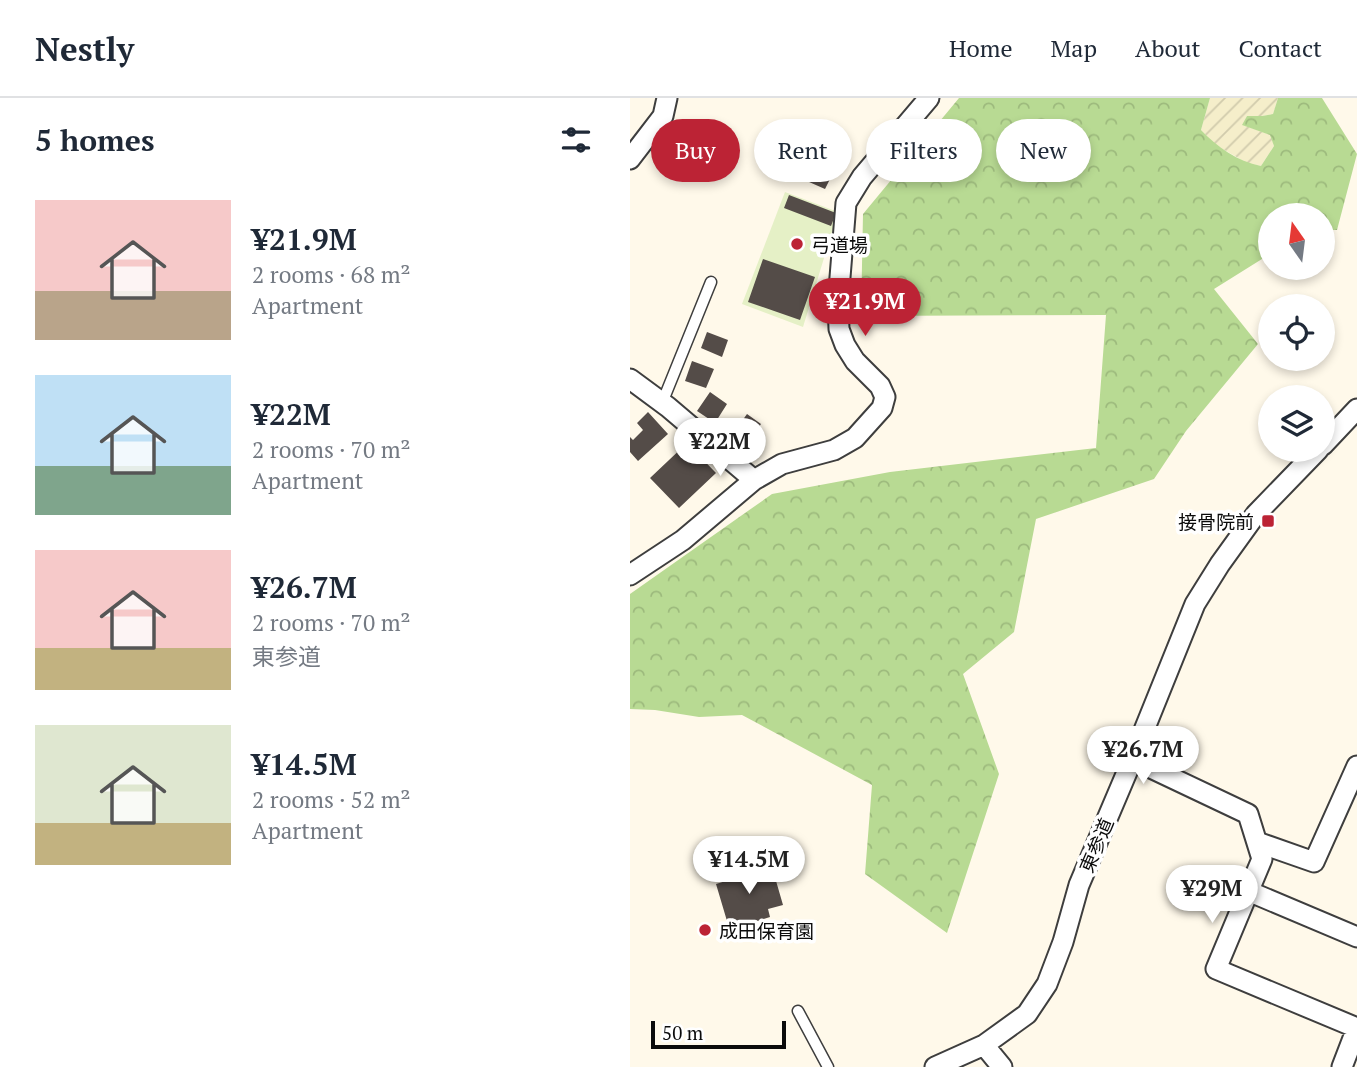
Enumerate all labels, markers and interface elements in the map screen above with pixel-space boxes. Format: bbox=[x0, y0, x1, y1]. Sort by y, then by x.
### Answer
text: Nestly bbox=[35, 27, 134, 70]
text: Home bbox=[949, 32, 1013, 64]
text: Map bbox=[1051, 32, 1097, 64]
text: About bbox=[1135, 32, 1201, 64]
text: Contact bbox=[1239, 32, 1322, 64]
chip: Buy bbox=[651, 119, 740, 182]
chip: Rent bbox=[754, 119, 852, 182]
chip: Filters bbox=[866, 119, 982, 182]
chip: New bbox=[996, 119, 1091, 182]
text: 5 homes bbox=[35, 120, 154, 160]
icon: filters bbox=[557, 121, 595, 159]
north arrow bbox=[1258, 203, 1335, 280]
map controls bbox=[1258, 203, 1335, 462]
text: ¥21.9M bbox=[252, 219, 357, 259]
icon: home bbox=[91, 228, 175, 312]
place label: 弓道場 bbox=[811, 232, 868, 257]
marker: 弓道場 bbox=[789, 236, 805, 252]
text: 2 rooms · 68 m² bbox=[252, 259, 411, 290]
pin: ¥21.9M bbox=[808, 278, 922, 338]
text: ¥21.9M bbox=[825, 285, 905, 316]
text: Apartment bbox=[252, 290, 363, 321]
button: locate bbox=[1258, 294, 1335, 371]
button: layers bbox=[1258, 385, 1335, 462]
text: ¥22M bbox=[252, 394, 331, 434]
icon: home bbox=[91, 403, 175, 487]
pin: ¥22M bbox=[679, 418, 761, 478]
text: ¥22M bbox=[690, 425, 750, 456]
text: 2 rooms · 70 m² bbox=[252, 434, 411, 465]
text: Apartment bbox=[252, 465, 363, 496]
place label: 接骨院前 bbox=[1178, 509, 1254, 534]
marker: 接骨院前 bbox=[1260, 513, 1276, 529]
text: ¥26.7M bbox=[252, 567, 357, 607]
icon: home bbox=[91, 578, 175, 662]
text: 2 rooms · 70 m² bbox=[252, 607, 411, 638]
text: 東参道 bbox=[252, 641, 321, 672]
pin: ¥26.7M bbox=[1086, 726, 1200, 786]
text: ¥26.7M bbox=[1103, 733, 1183, 764]
text: ¥14.5M bbox=[252, 744, 357, 784]
icon: home bbox=[91, 753, 175, 837]
text: 2 rooms · 52 m² bbox=[252, 784, 411, 815]
street label: 東参道 bbox=[1073, 814, 1119, 876]
text: Apartment bbox=[252, 815, 363, 846]
pin: ¥14.5M bbox=[692, 836, 806, 896]
text: ¥14.5M bbox=[709, 843, 789, 874]
pin: ¥29M bbox=[1171, 866, 1253, 925]
text: ¥29M bbox=[1182, 872, 1242, 903]
place label: 成田保育園 bbox=[719, 918, 814, 943]
marker: 成田保育園 bbox=[697, 922, 713, 938]
scale bar bbox=[651, 1018, 786, 1050]
text: 50 m bbox=[662, 1020, 703, 1045]

